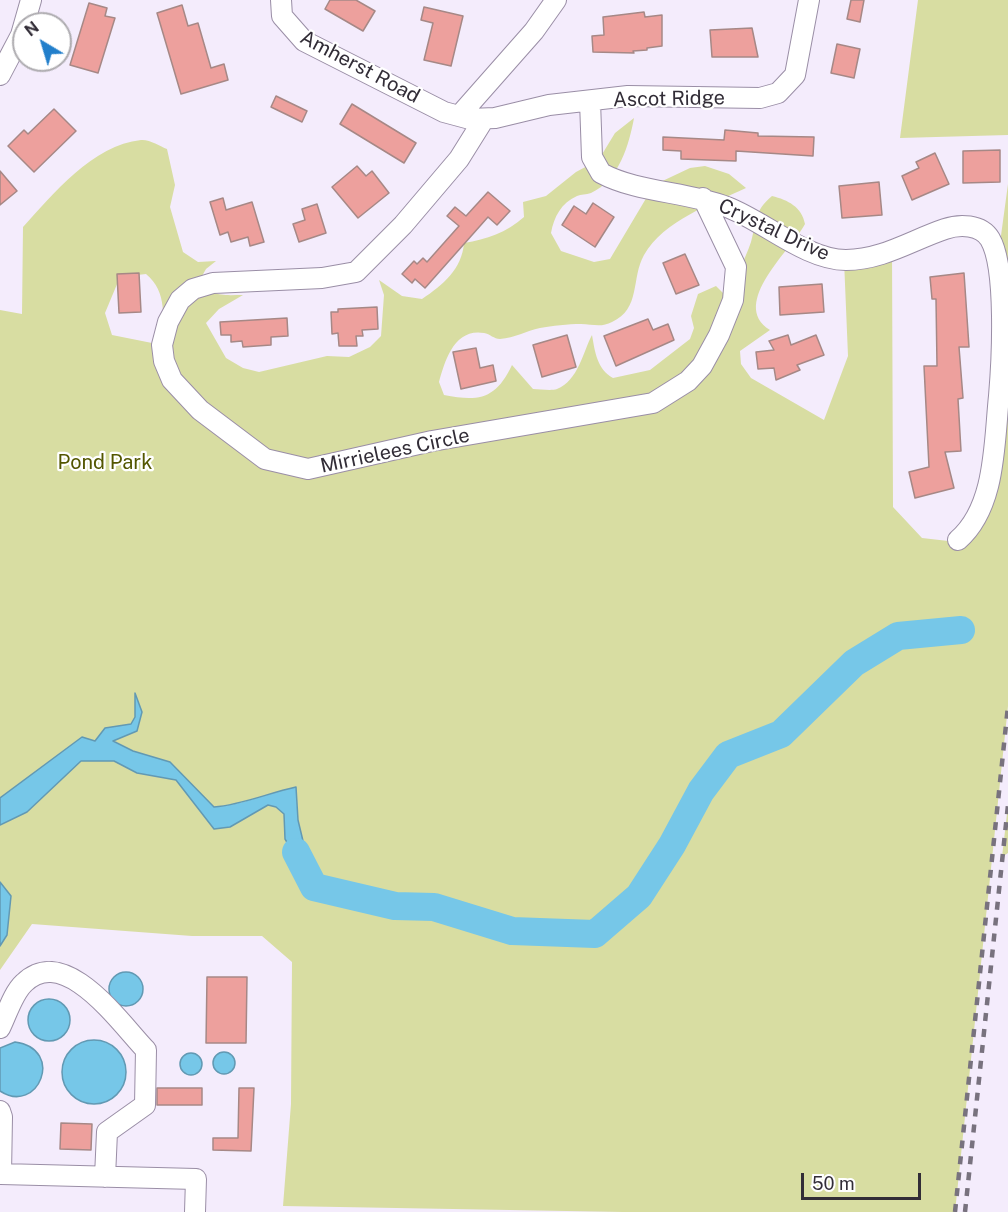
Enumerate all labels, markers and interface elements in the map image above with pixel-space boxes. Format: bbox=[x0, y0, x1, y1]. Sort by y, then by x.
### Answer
north arrow bbox=[12, 12, 72, 72]
text: N bbox=[21, 18, 43, 40]
street label: Amherst Road bbox=[296, 25, 424, 109]
street label: Ascot Ridge bbox=[613, 86, 725, 112]
street label: Crystal Drive bbox=[715, 194, 833, 266]
street label: Mirrielees Circle bbox=[318, 423, 472, 479]
park label: Pond Park bbox=[58, 451, 152, 475]
scale bar bbox=[804, 1161, 924, 1199]
text: 50 m bbox=[812, 1173, 855, 1194]

